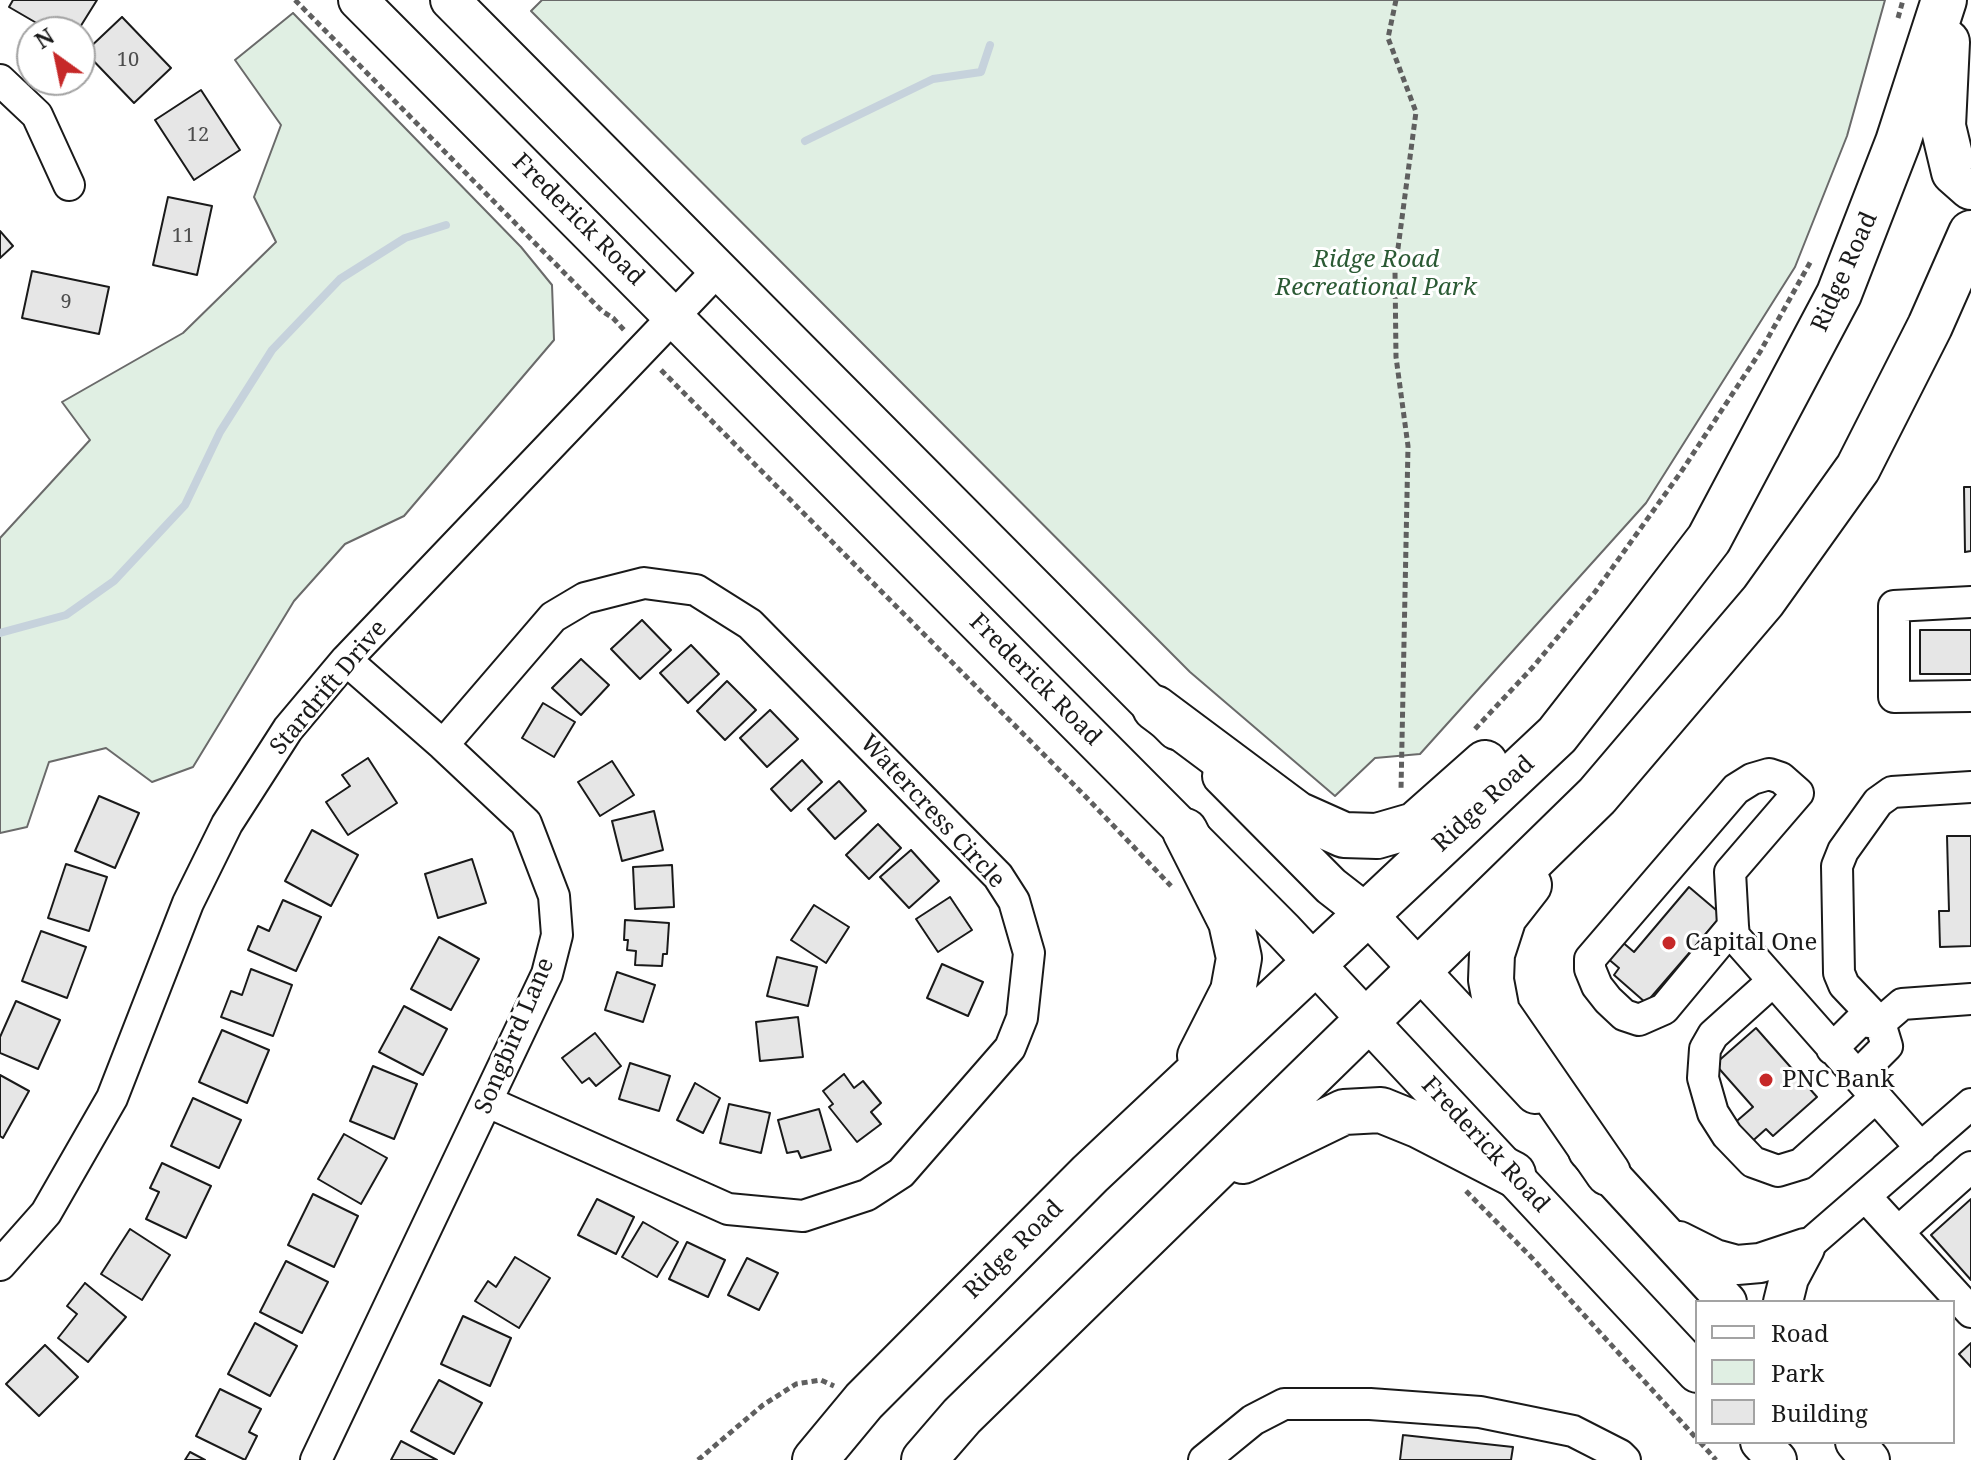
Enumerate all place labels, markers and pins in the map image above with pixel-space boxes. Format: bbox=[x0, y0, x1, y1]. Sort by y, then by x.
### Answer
place label: Capital One bbox=[1685, 929, 1817, 957]
marker: Capital One bbox=[1660, 934, 1678, 952]
place label: PNC Bank bbox=[1782, 1066, 1895, 1094]
marker: PNC Bank bbox=[1757, 1071, 1775, 1089]

